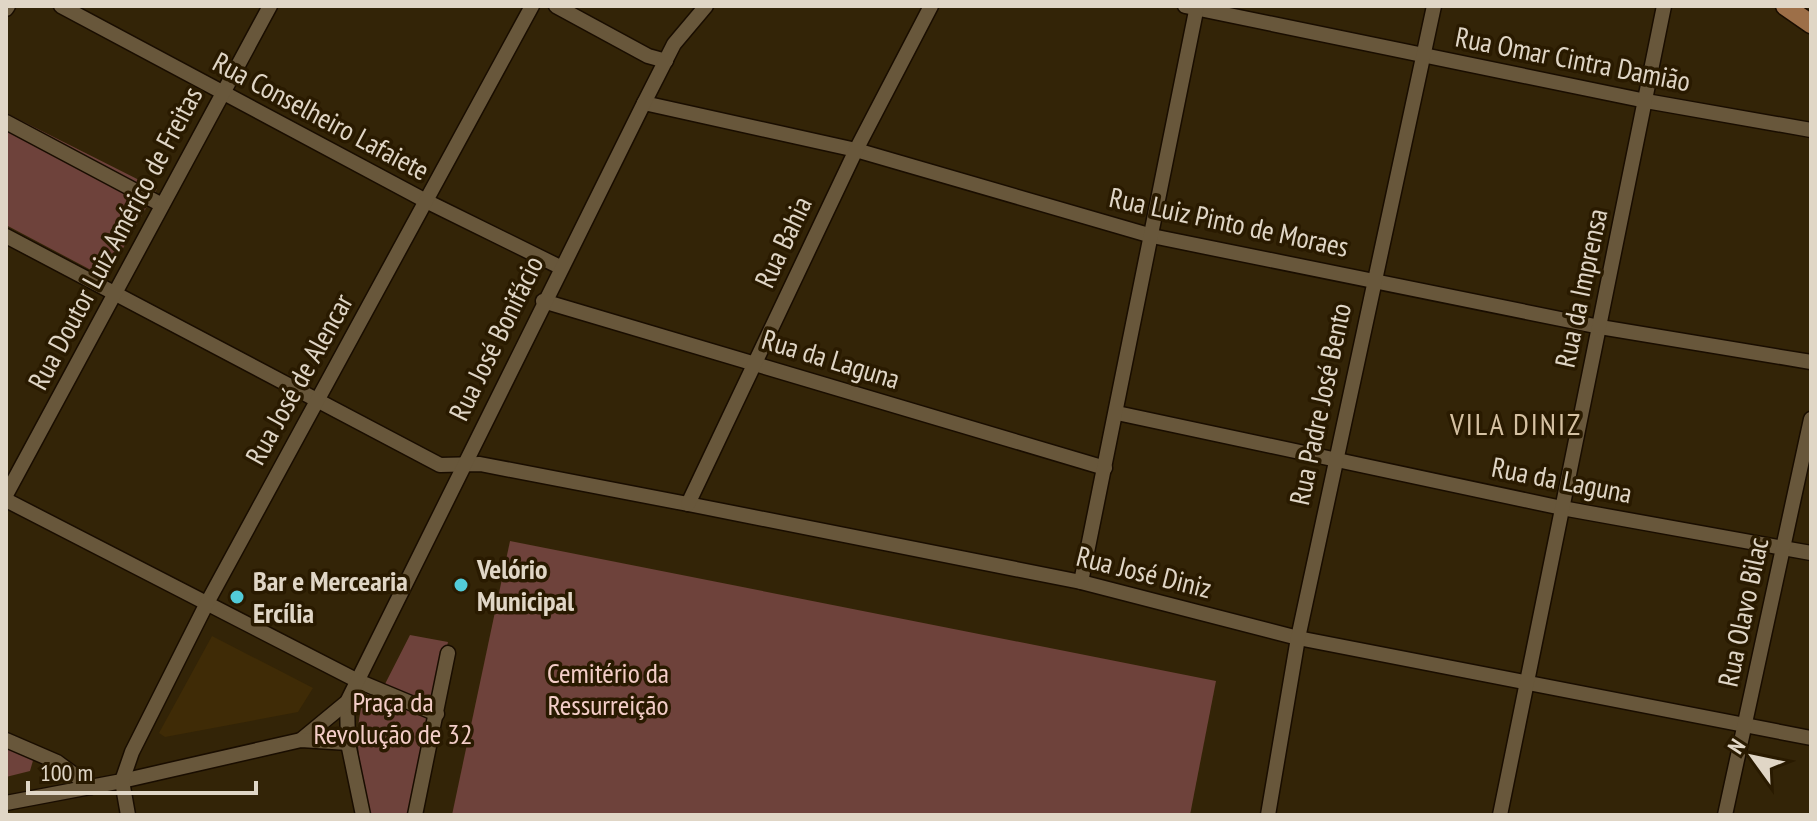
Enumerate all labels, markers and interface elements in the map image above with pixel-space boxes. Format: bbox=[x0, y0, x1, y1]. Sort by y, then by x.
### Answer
street label: Rua Omar Cintra Damião bbox=[1453, 18, 1694, 99]
street label: Rua Conselheiro Lafaiete bbox=[207, 43, 436, 188]
street label: Rua Doutor Luiz Américo de Freitas bbox=[19, 80, 210, 396]
street label: Rua Luiz Pinto de Moraes bbox=[1106, 178, 1352, 265]
street label: Rua Bahia bbox=[745, 190, 820, 293]
street label: Rua da Imprensa bbox=[1546, 205, 1615, 371]
street label: Rua José Bonifácio bbox=[440, 249, 551, 426]
street label: Rua José de Alencar bbox=[236, 286, 361, 471]
street label: Rua Padre José Bento bbox=[1280, 300, 1359, 508]
street label: Rua da Laguna bbox=[758, 320, 905, 397]
district label: VILA DINIZ bbox=[1449, 404, 1582, 443]
street label: Rua da Laguna bbox=[1489, 448, 1635, 511]
street label: Rua Olavo Bilac bbox=[1709, 534, 1776, 690]
street label: Rua José Diniz bbox=[1073, 537, 1215, 606]
place label: Velório Municipal bbox=[476, 550, 574, 619]
place label: Bar e Mercearia Ercília bbox=[253, 562, 408, 631]
marker: Velório Municipal bbox=[452, 576, 470, 594]
marker: Bar e Mercearia Ercília bbox=[228, 588, 246, 606]
park label: Cemitério da Ressurreição bbox=[547, 654, 669, 723]
park label: Praça da Revolução de 32 bbox=[313, 683, 473, 752]
north arrow bbox=[1713, 717, 1793, 797]
text: N bbox=[1721, 733, 1751, 759]
scale bar bbox=[28, 745, 256, 795]
text: 100 m bbox=[40, 757, 93, 788]

